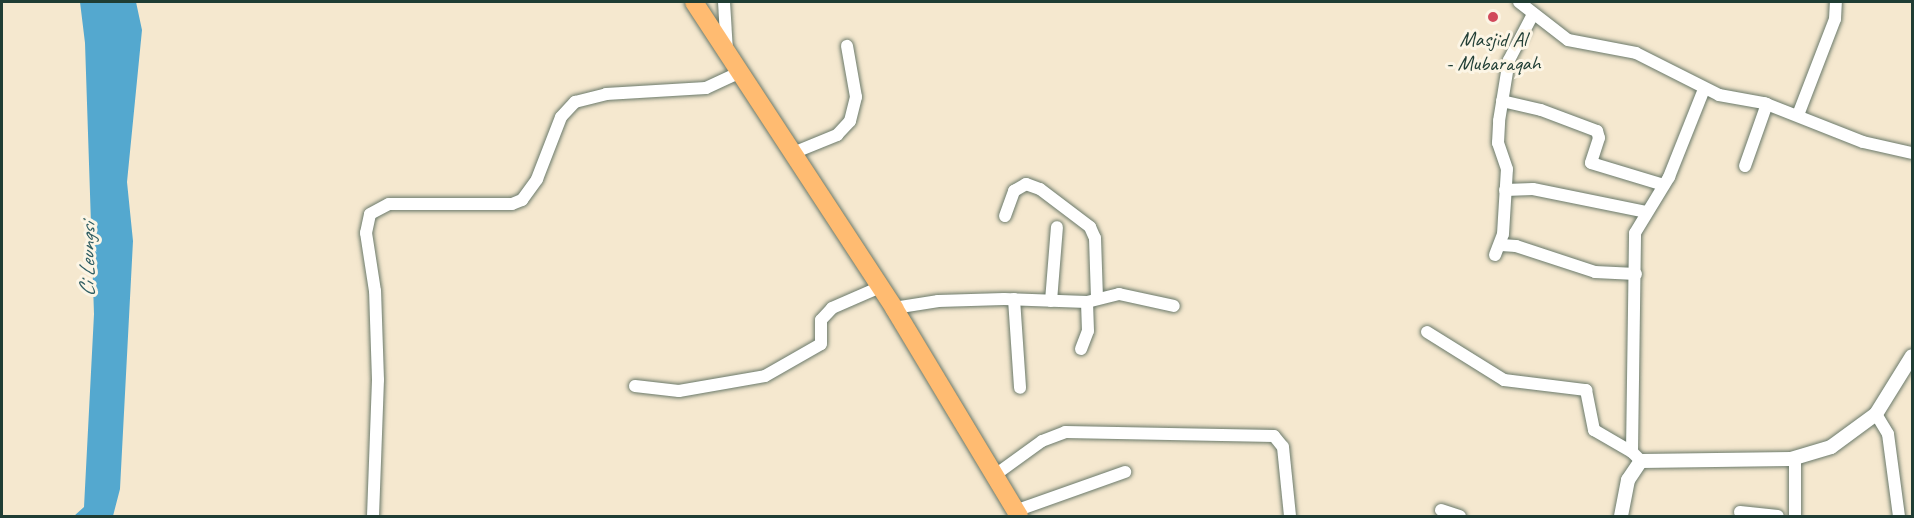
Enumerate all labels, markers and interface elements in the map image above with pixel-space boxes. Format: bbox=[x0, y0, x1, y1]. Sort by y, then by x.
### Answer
marker: Masjid Al - Mubaraqah bbox=[1486, 10, 1500, 24]
place label: Masjid Al - Mubaraqah bbox=[1446, 26, 1540, 76]
water label: Ci Leungsi bbox=[74, 223, 102, 297]

